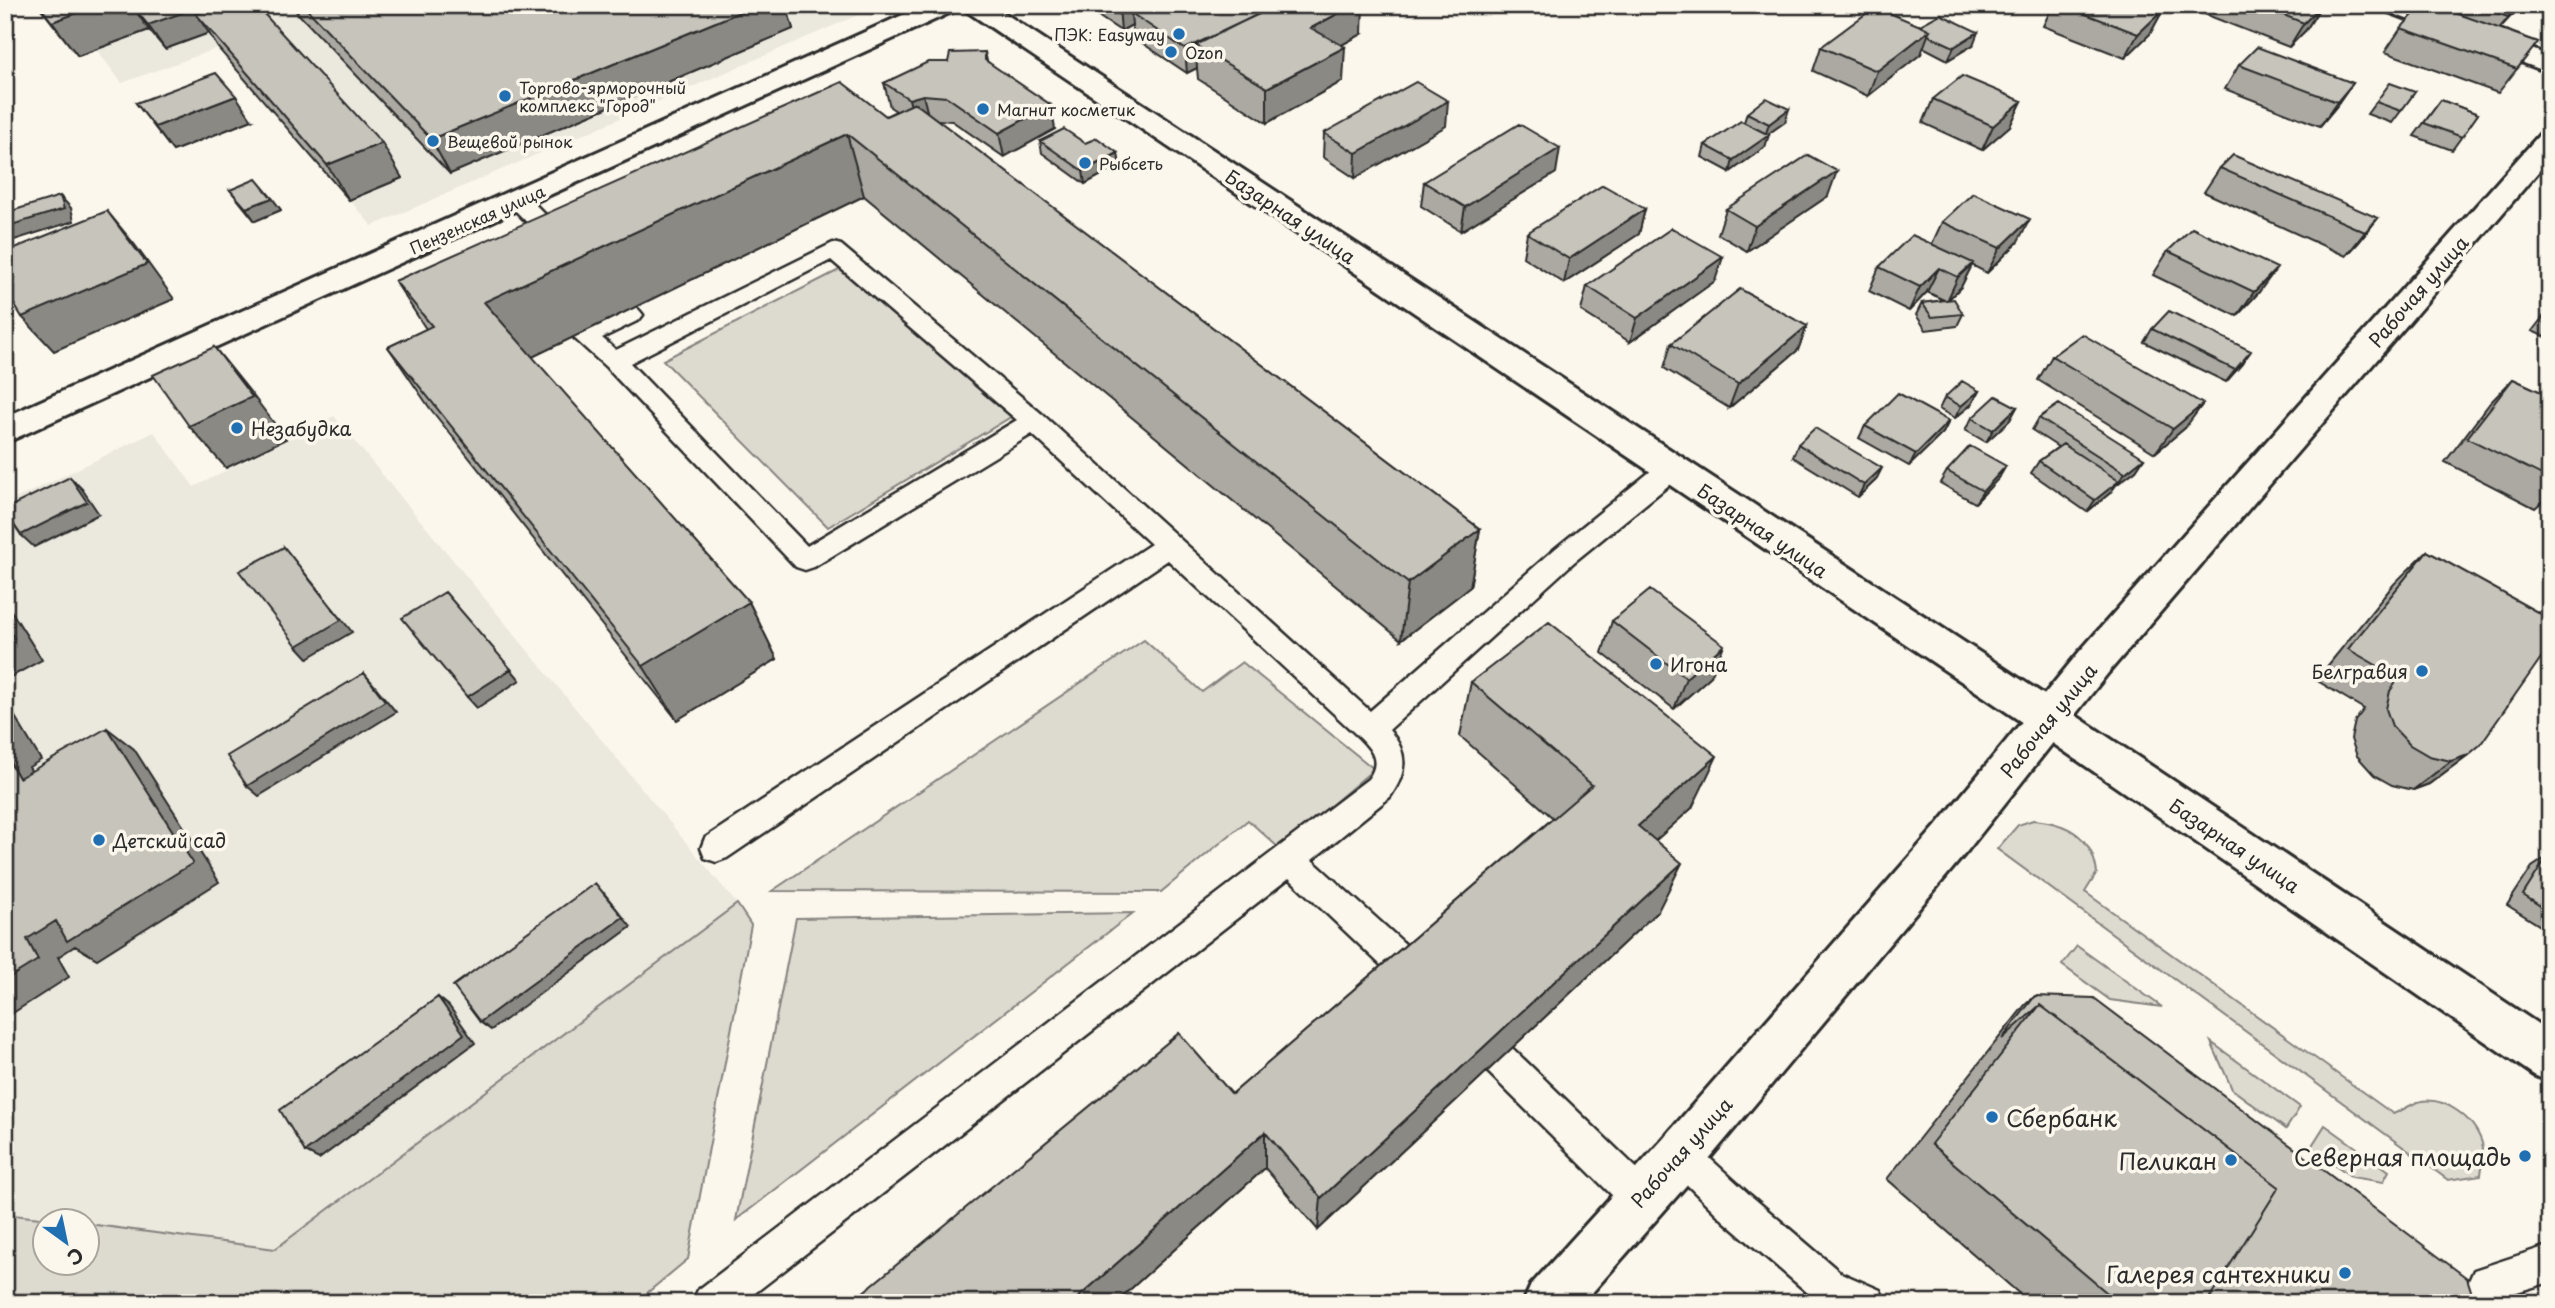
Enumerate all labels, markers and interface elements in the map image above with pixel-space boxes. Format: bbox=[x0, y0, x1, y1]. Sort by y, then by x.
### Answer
place label: ПЭК: Easyway bbox=[1054, 22, 1165, 46]
marker: ПЭК: Easyway bbox=[1171, 26, 1187, 42]
place label: Ozon bbox=[1185, 40, 1223, 64]
marker: Ozon bbox=[1163, 44, 1179, 60]
place label: Торгово-ярморочный комплекс "Город" bbox=[519, 75, 686, 117]
marker: Торгово-ярморочный комплекс "Город" bbox=[497, 88, 513, 104]
place label: Магнит косметик bbox=[997, 97, 1136, 121]
marker: Магнит косметик bbox=[975, 101, 991, 117]
place label: Вещевой рынок bbox=[447, 129, 573, 153]
marker: Вещевой рынок bbox=[425, 133, 441, 149]
place label: Рыбсеть bbox=[1099, 151, 1163, 175]
marker: Рыбсеть bbox=[1077, 155, 1093, 171]
street label: Базарная улица bbox=[1220, 162, 1362, 270]
street label: Пензенская улица bbox=[405, 178, 549, 260]
street label: Рабочая улица bbox=[2362, 229, 2474, 353]
place label: Незабудка bbox=[251, 414, 351, 442]
marker: Незабудка bbox=[229, 420, 245, 436]
street label: Базарная улица bbox=[1692, 476, 1834, 584]
place label: Игона bbox=[1670, 650, 1728, 678]
marker: Игона bbox=[1648, 656, 1664, 672]
street label: Рабочая улица bbox=[1993, 657, 2103, 783]
place label: Белгравия bbox=[2312, 657, 2408, 685]
marker: Белгравия bbox=[2414, 663, 2430, 679]
street label: Базарная улица bbox=[2164, 791, 2306, 899]
place label: Детский сад bbox=[112, 826, 226, 854]
marker: Детский сад bbox=[91, 832, 107, 848]
street label: Рабочая улица bbox=[1624, 1091, 1738, 1213]
place label: Сбербанк bbox=[2006, 1100, 2117, 1135]
marker: Сбербанк bbox=[1984, 1109, 2000, 1125]
place label: Северная площадь bbox=[2294, 1139, 2511, 1174]
place label: Пеликан bbox=[2119, 1143, 2217, 1178]
marker: Северная площадь bbox=[2517, 1148, 2533, 1164]
marker: Пеликан bbox=[2223, 1152, 2239, 1168]
north arrow bbox=[32, 1206, 102, 1276]
text: С bbox=[62, 1241, 89, 1273]
place label: Галерея сантехники bbox=[2106, 1256, 2331, 1291]
marker: Галерея сантехники bbox=[2337, 1265, 2353, 1281]

